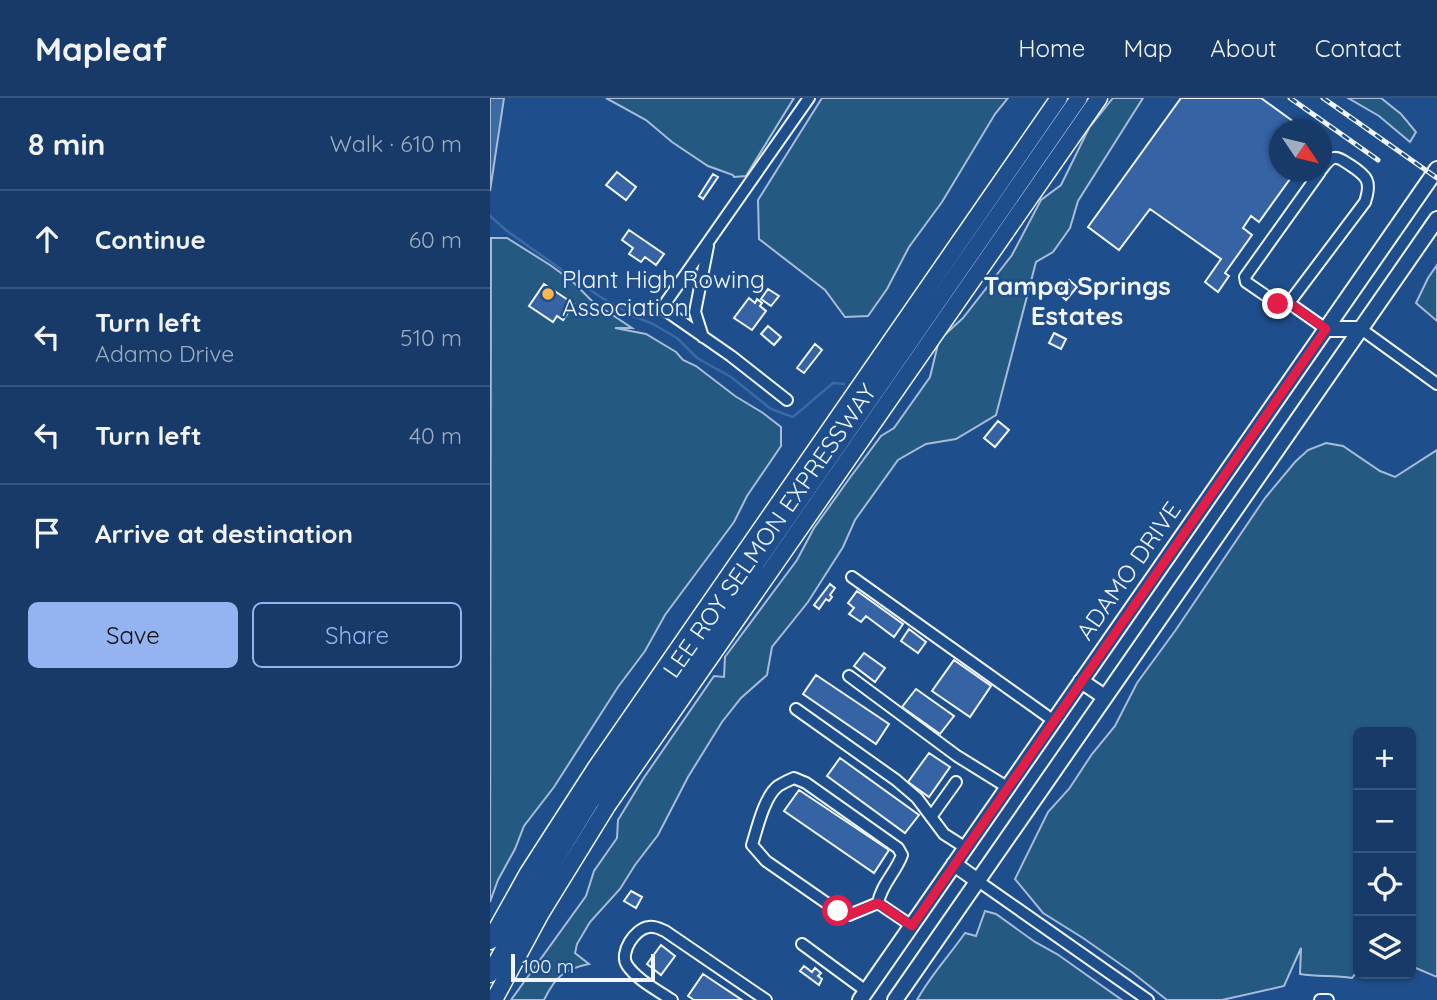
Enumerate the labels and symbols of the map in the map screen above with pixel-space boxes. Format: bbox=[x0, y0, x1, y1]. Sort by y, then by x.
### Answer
north arrow bbox=[1269, 119, 1332, 182]
place label: Plant High Rowing Association bbox=[562, 264, 765, 322]
district label: Tampa Springs Estates bbox=[983, 269, 1171, 332]
marker: Plant High Rowing Association bbox=[540, 286, 556, 302]
route end bbox=[1262, 288, 1293, 319]
street label: LEE ROY SELMON EXPRESSWAY bbox=[656, 378, 882, 683]
street label: ADAMO DRIVE bbox=[1069, 496, 1187, 645]
route start bbox=[822, 895, 853, 926]
scale bar bbox=[511, 951, 654, 983]

